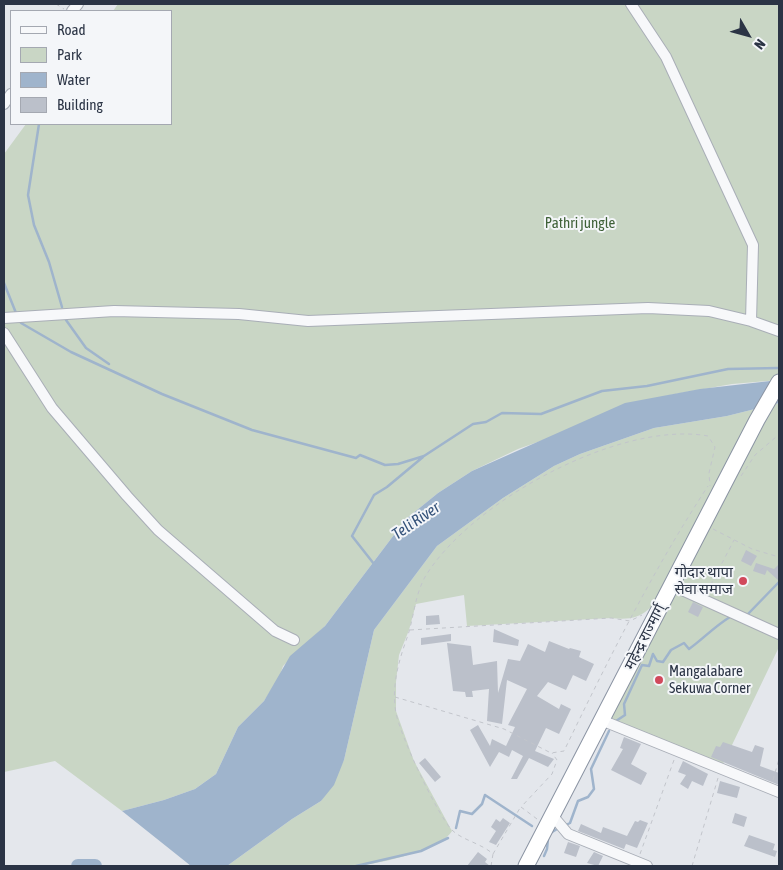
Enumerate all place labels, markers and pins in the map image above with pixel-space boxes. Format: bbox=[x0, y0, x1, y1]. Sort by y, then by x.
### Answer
place label: गोदार थापा सेवा समाज bbox=[674, 563, 733, 598]
marker: गोदार थापा सेवा समाज bbox=[737, 575, 749, 587]
place label: Mangalabare Sekuwa Corner bbox=[669, 662, 751, 697]
marker: Mangalabare Sekuwa Corner bbox=[653, 674, 665, 686]

